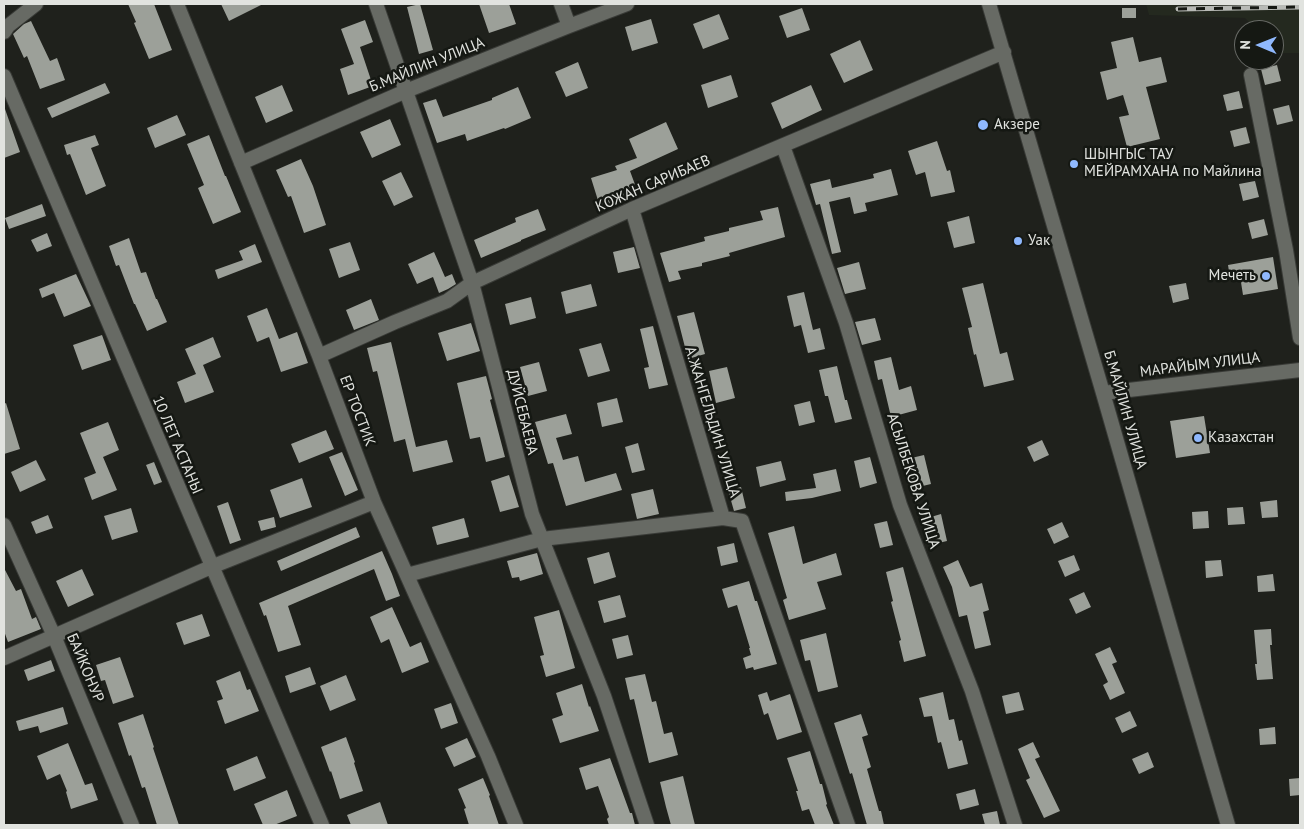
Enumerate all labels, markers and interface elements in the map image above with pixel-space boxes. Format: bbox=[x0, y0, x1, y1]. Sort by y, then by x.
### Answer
north arrow bbox=[1234, 20, 1284, 70]
street label: Б.МАЙЛИН УЛИЦА bbox=[367, 34, 487, 96]
text: N bbox=[1236, 40, 1254, 50]
place label: Акзере bbox=[994, 116, 1040, 134]
marker: Акзере bbox=[976, 118, 990, 132]
place label: ШЫНГЫС ТАУ МЕЙРАМХАНА по Майлина bbox=[1084, 146, 1262, 181]
street label: КОЖАН САРИБАЕВ bbox=[593, 152, 713, 216]
marker: ШЫНГЫС ТАУ МЕЙРАМХАНА по Майлина bbox=[1068, 158, 1080, 170]
place label: Уак bbox=[1028, 232, 1050, 250]
marker: Уак bbox=[1012, 235, 1024, 247]
place label: Мечеть bbox=[1209, 267, 1256, 285]
marker: Мечеть bbox=[1260, 270, 1272, 282]
street label: А.ЖАНГЕЛЬДИН УЛИЦА bbox=[680, 344, 744, 500]
street label: Б.МАЙЛИН УЛИЦА bbox=[1099, 349, 1151, 471]
street label: МАРАЙЫМ УЛИЦА bbox=[1139, 349, 1261, 381]
street label: ДУЙСЕБАЕВА bbox=[503, 367, 541, 457]
street label: ЕР ТОСТИК bbox=[335, 373, 379, 449]
street label: 10 ЛЕТ АСТАНЫ bbox=[148, 393, 206, 497]
street label: АСЫЛБЕКОВА УЛИЦА bbox=[883, 411, 943, 551]
place label: Казахстан bbox=[1208, 429, 1274, 447]
marker: Казахстан bbox=[1192, 432, 1204, 444]
street label: БАЙКОНУР bbox=[62, 631, 108, 705]

